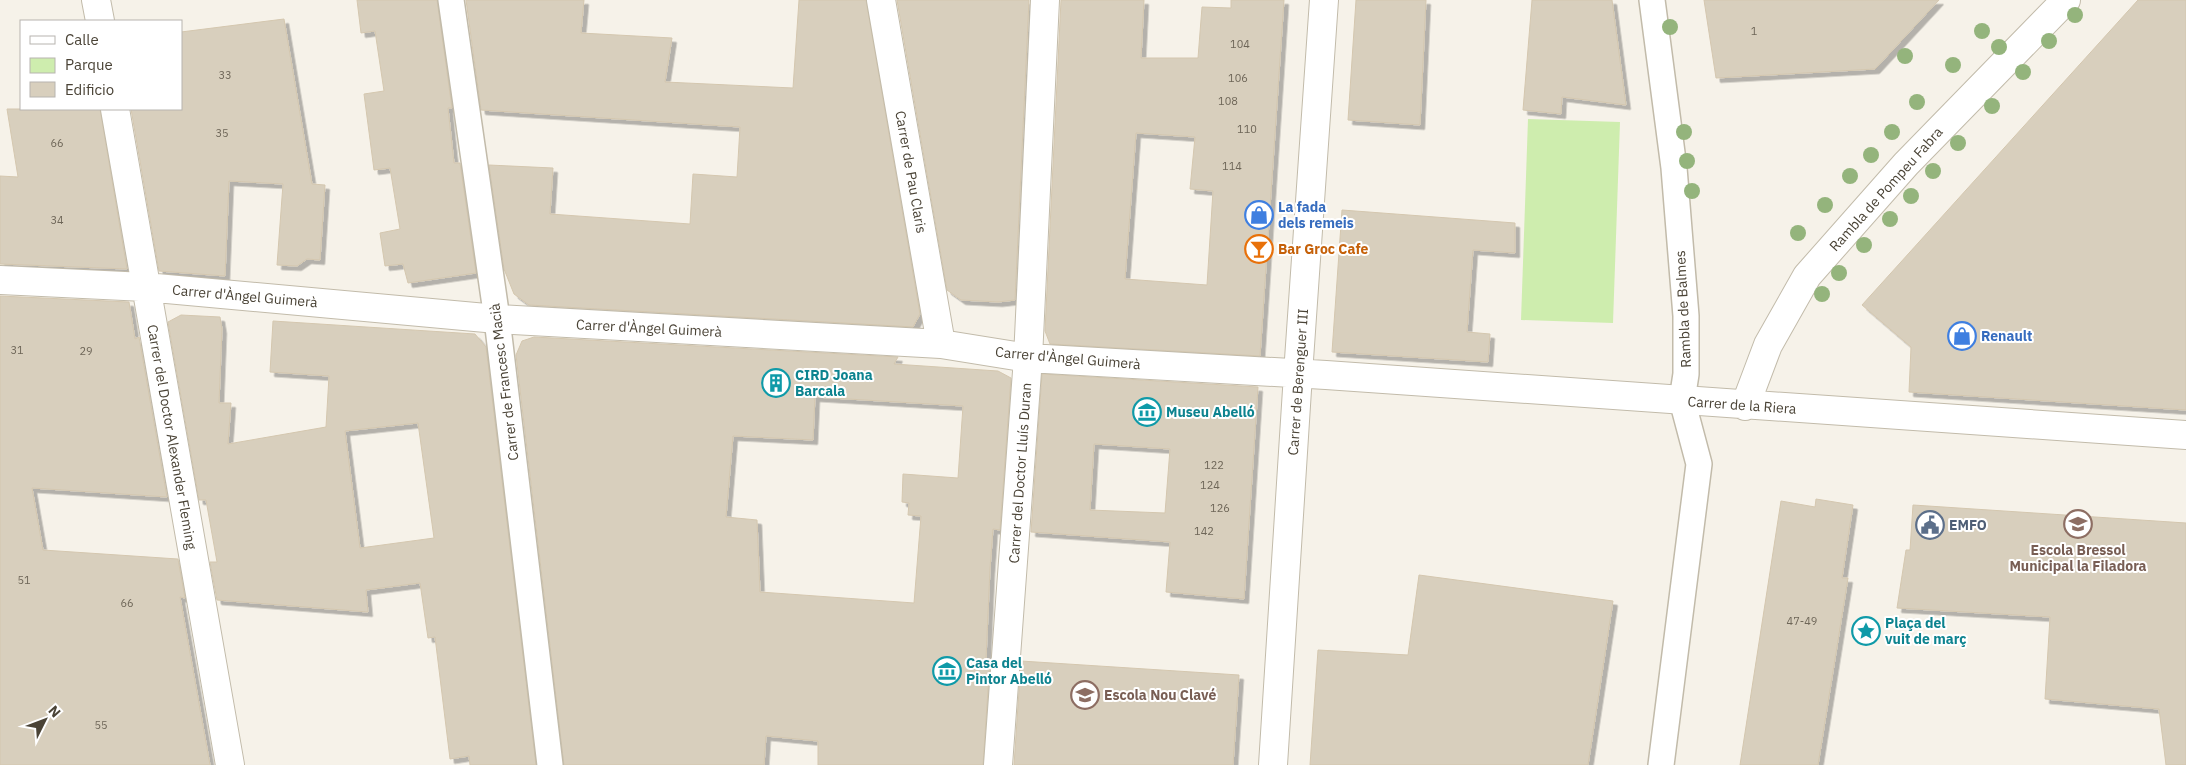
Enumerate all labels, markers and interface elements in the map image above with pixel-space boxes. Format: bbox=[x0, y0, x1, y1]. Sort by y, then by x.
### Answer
legend bbox=[20, 20, 182, 110]
house number: 1 bbox=[1751, 24, 1758, 38]
text: Calle bbox=[65, 30, 99, 49]
house number: 104 bbox=[1230, 37, 1250, 51]
text: Parque bbox=[65, 55, 113, 74]
house number: 33 bbox=[218, 68, 232, 82]
house number: 106 bbox=[1228, 71, 1248, 85]
text: Edificio bbox=[65, 80, 114, 99]
house number: 108 bbox=[1218, 94, 1238, 108]
street label: Carrer de Pau Claris bbox=[891, 109, 931, 235]
house number: 110 bbox=[1237, 122, 1257, 136]
street label: Rambla de Pompeu Fabra bbox=[1825, 123, 1947, 255]
house number: 35 bbox=[215, 126, 229, 140]
house number: 66 bbox=[50, 136, 64, 150]
house number: 114 bbox=[1222, 159, 1242, 173]
place label: La fada dels remeis bbox=[1278, 198, 1354, 232]
shop icon: La fada dels remeis bbox=[1244, 200, 1274, 230]
house number: 34 bbox=[50, 213, 64, 227]
bar icon: Bar Groc Cafe bbox=[1244, 234, 1274, 264]
place label: Bar Groc Cafe bbox=[1278, 240, 1368, 258]
street label: Rambla de Balmes bbox=[1671, 250, 1695, 368]
street label: Carrer d'Àngel Guimerà bbox=[171, 280, 319, 311]
street label: Carrer de Francesc Macià bbox=[485, 302, 523, 462]
street label: Carrer de Berenguer III bbox=[1284, 308, 1312, 456]
street label: Carrer d'Àngel Guimerà bbox=[576, 314, 723, 341]
shop icon: Renault bbox=[1947, 321, 1977, 351]
street label: Carrer del Doctor Alexander Fleming bbox=[143, 323, 201, 552]
place label: Renault bbox=[1981, 327, 2032, 345]
street label: Carrer d'Àngel Guimerà bbox=[994, 342, 1142, 373]
house number: 31 bbox=[10, 343, 24, 357]
house number: 29 bbox=[79, 344, 93, 358]
place label: CIRD Joana Barcala bbox=[795, 366, 873, 400]
building icon: CIRD Joana Barcala bbox=[761, 368, 791, 398]
street label: Carrer del Doctor Lluís Duran bbox=[1005, 382, 1035, 564]
street label: Carrer de la Riera bbox=[1687, 392, 1797, 418]
museum icon: Museu Abelló bbox=[1132, 397, 1162, 427]
place label: Museu Abelló bbox=[1166, 403, 1255, 421]
house number: 122 bbox=[1204, 458, 1224, 472]
house number: 124 bbox=[1200, 478, 1220, 492]
house number: 126 bbox=[1210, 501, 1230, 515]
school or university icon: Escola Bressol Municipal la Filadora bbox=[2063, 509, 2093, 539]
public building icon: EMFO bbox=[1915, 510, 1945, 540]
place label: EMFO bbox=[1949, 516, 1987, 534]
house number: 142 bbox=[1194, 524, 1214, 538]
place label: Escola Bressol Municipal la Filadora bbox=[2009, 541, 2147, 575]
house number: 51 bbox=[17, 573, 31, 587]
house number: 66 bbox=[120, 596, 134, 610]
house number: 47-49 bbox=[1787, 614, 1817, 628]
place label: Plaça del vuit de març bbox=[1885, 614, 1967, 648]
place icon: Plaça del vuit de març bbox=[1851, 616, 1881, 646]
place label: Casa del Pintor Abelló bbox=[966, 654, 1052, 688]
museum icon: Casa del Pintor Abelló bbox=[932, 656, 962, 686]
school or university icon: Escola Nou Clavé bbox=[1070, 680, 1100, 710]
place label: Escola Nou Clavé bbox=[1104, 686, 1216, 704]
north arrow bbox=[20, 695, 70, 745]
text: N bbox=[45, 702, 65, 721]
house number: 55 bbox=[94, 718, 108, 732]

